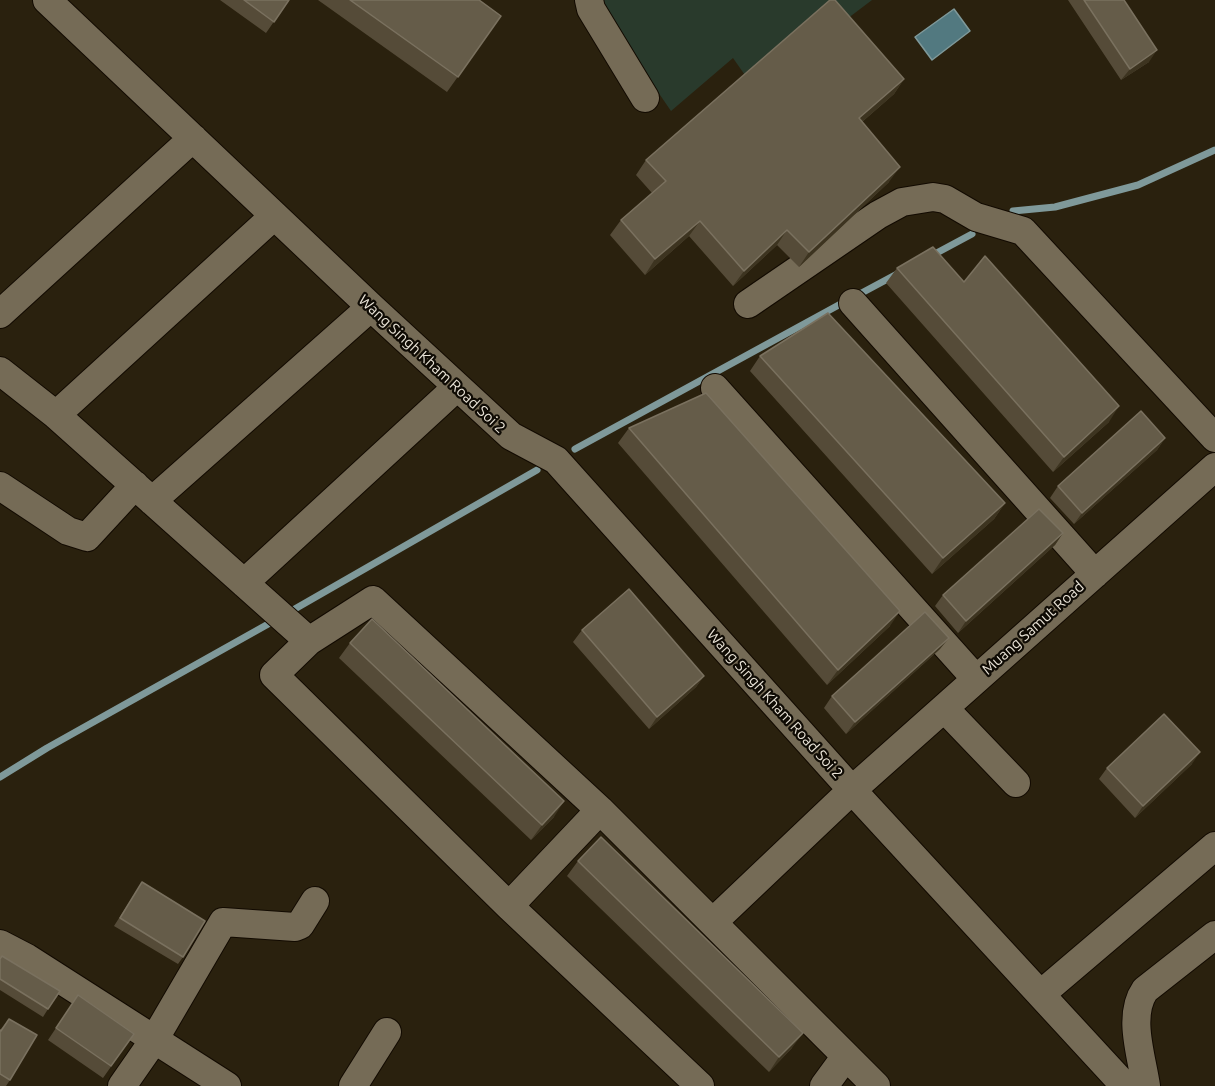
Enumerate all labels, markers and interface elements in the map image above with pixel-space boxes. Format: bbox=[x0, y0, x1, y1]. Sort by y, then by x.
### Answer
street label: Wang Singh Kham Road Soi 2 bbox=[355, 291, 509, 437]
street label: Muang Samut Road bbox=[978, 578, 1088, 678]
street label: Wang Singh Kham Road Soi 2 bbox=[703, 626, 847, 782]

